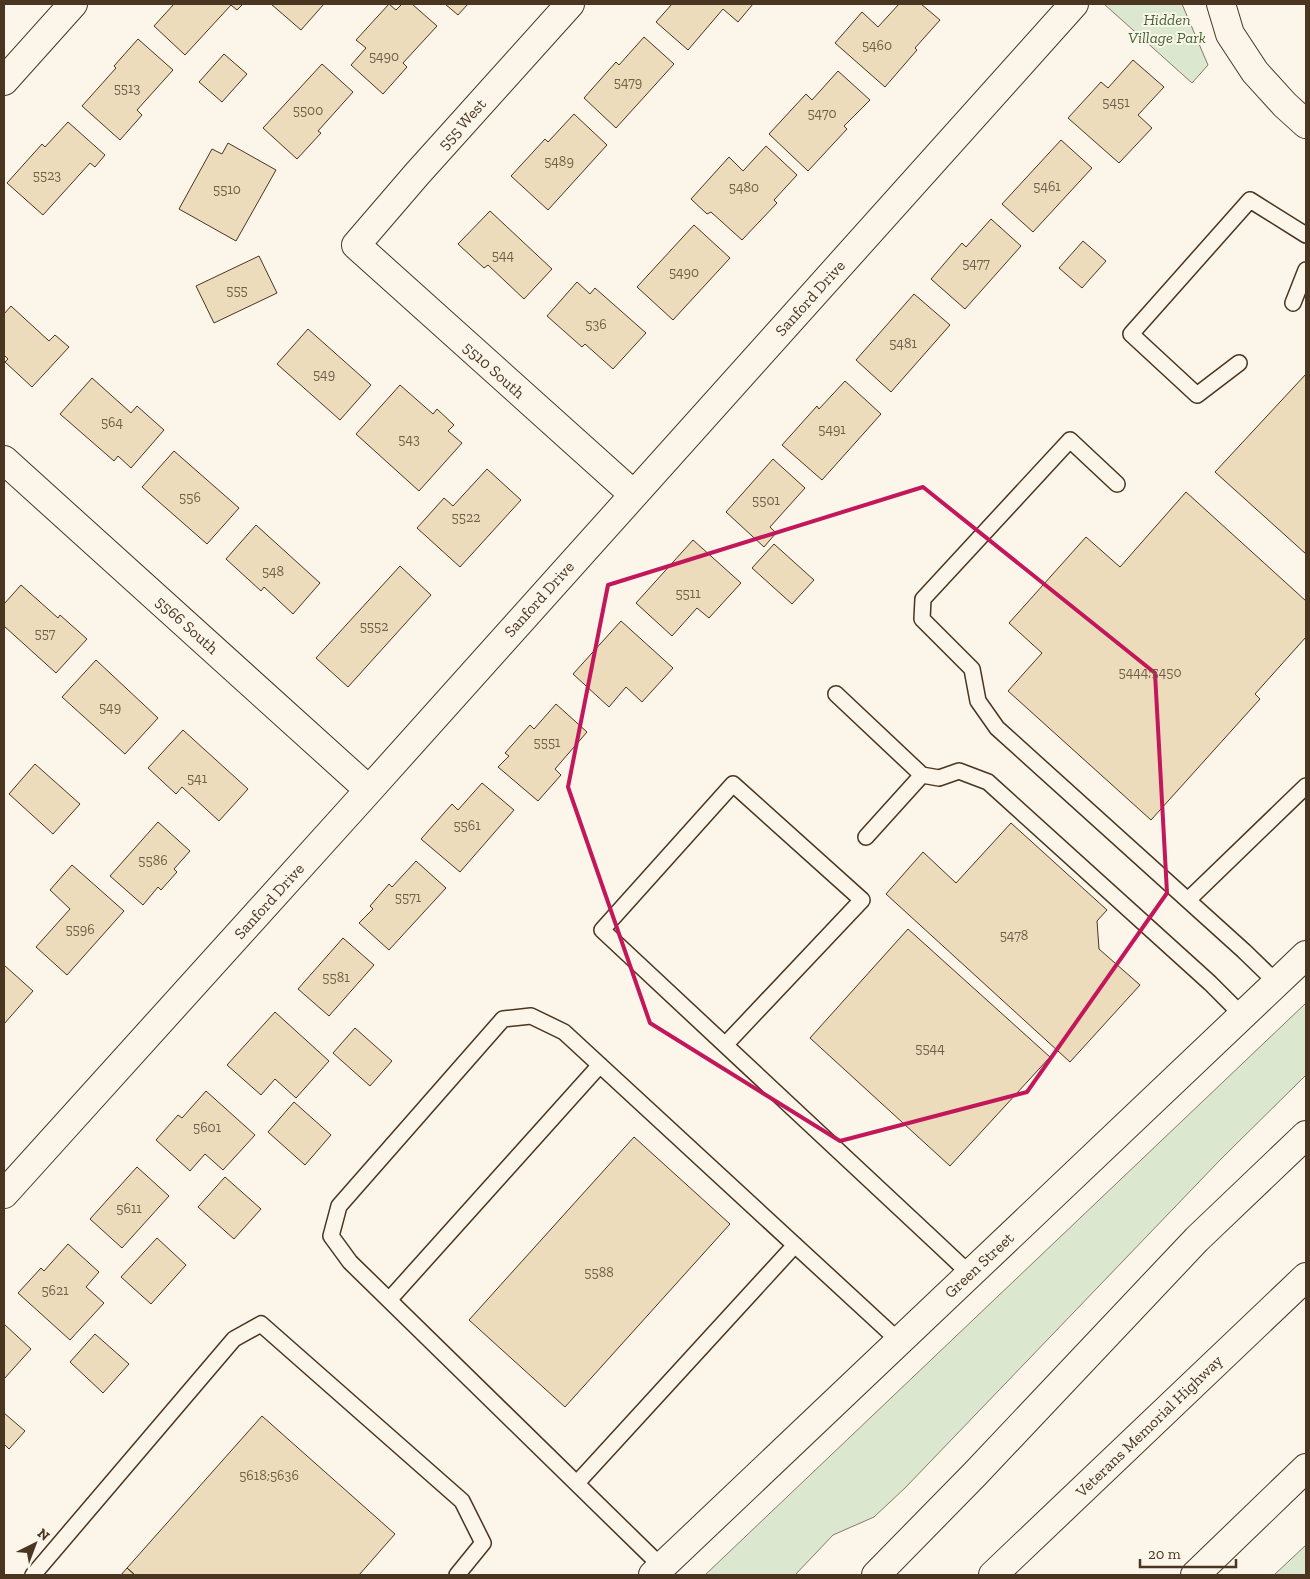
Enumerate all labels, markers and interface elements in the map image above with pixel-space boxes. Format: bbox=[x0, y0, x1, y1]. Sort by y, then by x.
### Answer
park label: Hidden Village Park bbox=[1128, 10, 1206, 47]
house number: 5460 bbox=[862, 37, 892, 54]
house number: 5490 bbox=[369, 48, 399, 65]
house number: 5479 bbox=[614, 74, 642, 91]
house number: 5513 bbox=[114, 80, 140, 97]
street label: 555 West bbox=[434, 94, 490, 154]
house number: 5451 bbox=[1102, 94, 1130, 111]
house number: 5500 bbox=[293, 102, 323, 119]
house number: 5470 bbox=[807, 105, 837, 122]
house number: 5489 bbox=[544, 153, 574, 170]
house number: 5523 bbox=[33, 167, 61, 184]
house number: 5461 bbox=[1033, 178, 1061, 195]
house number: 5480 bbox=[729, 179, 759, 196]
house number: 5510 bbox=[213, 181, 241, 198]
house number: 544 bbox=[492, 247, 515, 264]
house number: 5477 bbox=[962, 255, 990, 272]
street label: Sanford Drive bbox=[771, 256, 849, 340]
house number: 5490 bbox=[669, 264, 699, 281]
house number: 555 bbox=[226, 282, 248, 299]
house number: 536 bbox=[585, 316, 607, 333]
house number: 5481 bbox=[889, 335, 917, 352]
street label: 5510 South bbox=[459, 338, 529, 403]
house number: 549 bbox=[313, 366, 335, 383]
house number: 564 bbox=[101, 414, 124, 431]
house number: 5491 bbox=[818, 421, 846, 438]
house number: 543 bbox=[398, 431, 420, 448]
house number: 556 bbox=[179, 489, 201, 506]
house number: 5501 bbox=[752, 492, 781, 509]
house number: 5522 bbox=[452, 509, 480, 526]
street label: Sanford Drive bbox=[500, 557, 578, 641]
house number: 548 bbox=[262, 563, 284, 580]
house number: 5511 bbox=[675, 585, 701, 602]
street label: 5566 South bbox=[152, 592, 222, 658]
house number: 5552 bbox=[360, 618, 388, 635]
house number: 557 bbox=[35, 625, 56, 642]
house number: 5444;5450 bbox=[1118, 664, 1182, 681]
house number: 549 bbox=[99, 699, 121, 716]
house number: 5551 bbox=[534, 734, 561, 751]
house number: 541 bbox=[187, 770, 208, 787]
house number: 5561 bbox=[453, 817, 481, 834]
house number: 5586 bbox=[138, 852, 168, 869]
street label: Sanford Drive bbox=[230, 859, 308, 943]
house number: 5571 bbox=[395, 889, 422, 906]
house number: 5596 bbox=[65, 921, 95, 938]
house number: 5478 bbox=[1000, 927, 1028, 944]
house number: 5581 bbox=[322, 969, 350, 986]
house number: 5544 bbox=[915, 1040, 945, 1057]
house number: 5601 bbox=[193, 1119, 222, 1136]
house number: 5611 bbox=[116, 1200, 142, 1217]
street label: Green Street bbox=[940, 1228, 1018, 1302]
house number: 5588 bbox=[584, 1264, 614, 1281]
house number: 5621 bbox=[41, 1282, 69, 1299]
street label: Veterans Memorial Highway bbox=[1071, 1350, 1227, 1502]
house number: 5618;5636 bbox=[239, 1467, 299, 1484]
north arrow bbox=[10, 1519, 60, 1569]
text: N bbox=[34, 1525, 53, 1545]
scale bar bbox=[1140, 1536, 1236, 1568]
text: 20 m bbox=[1148, 1545, 1181, 1563]

